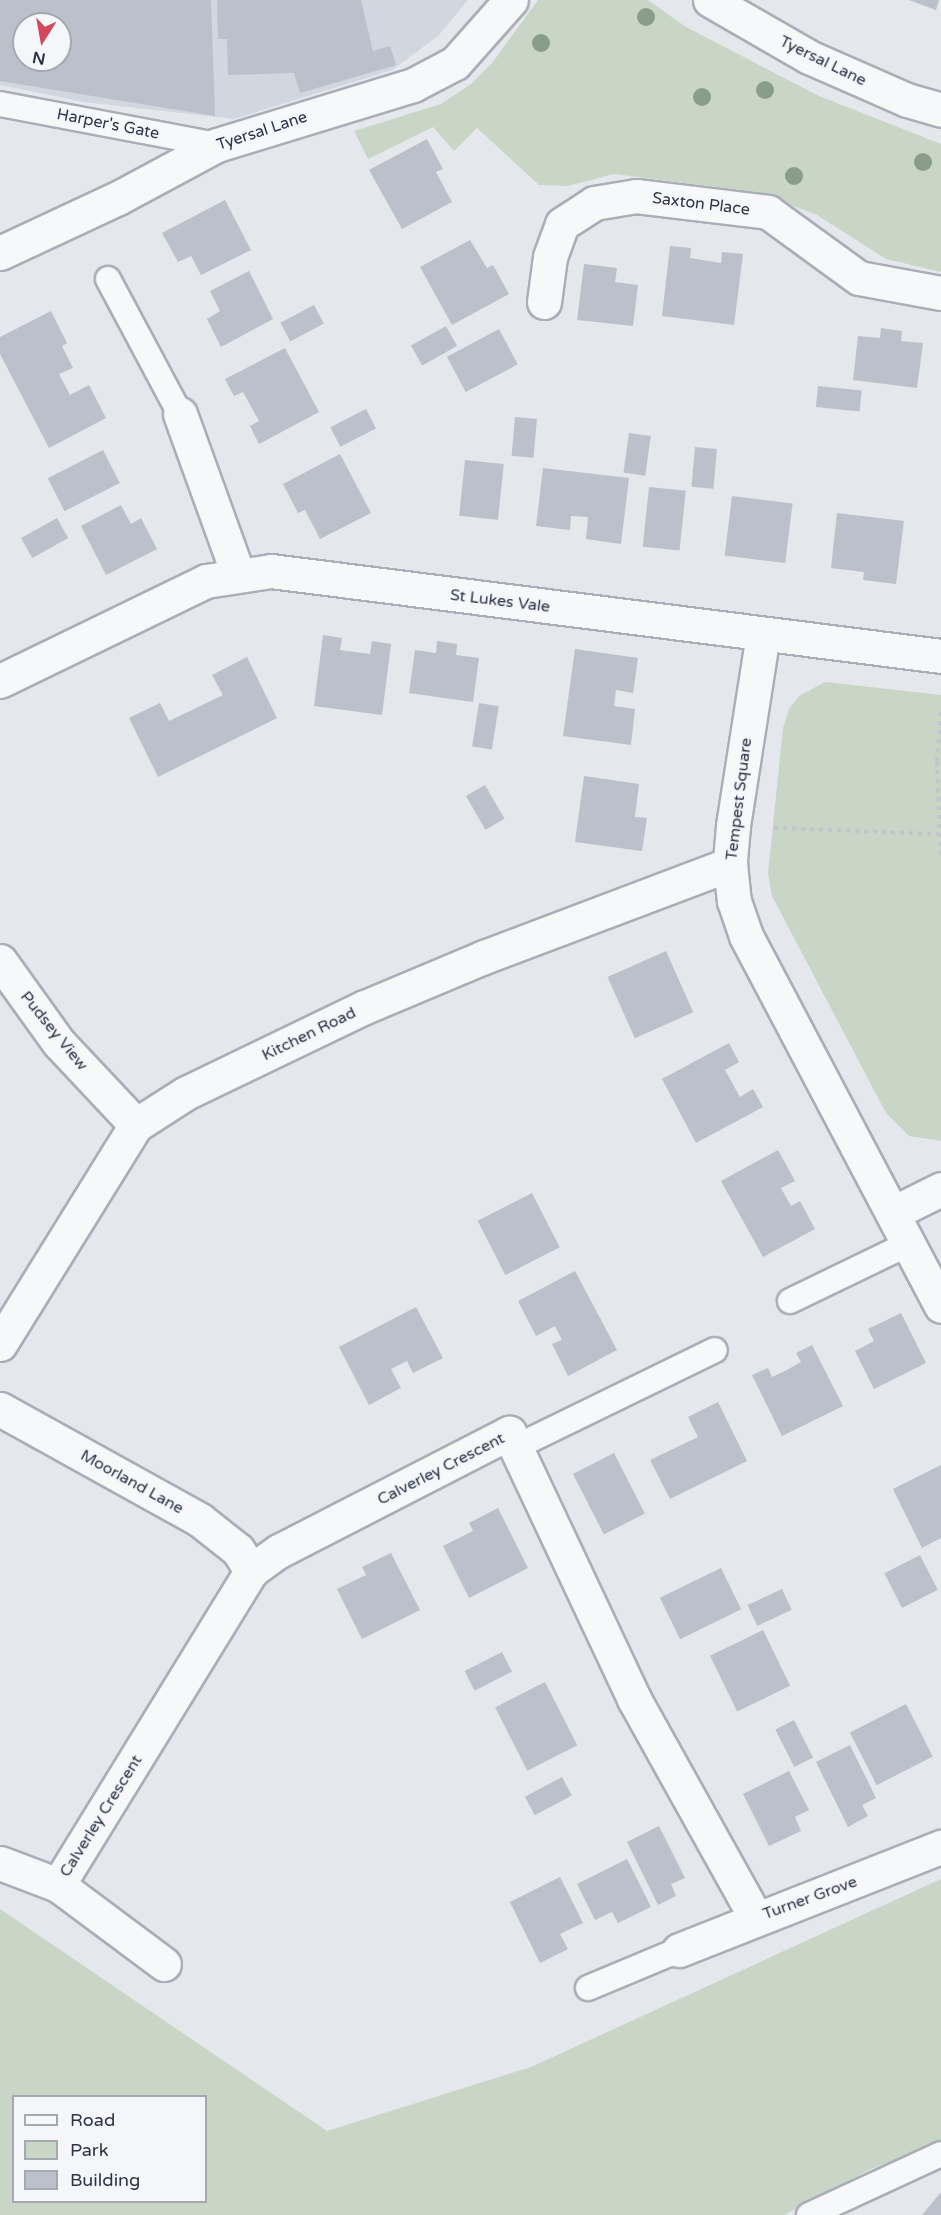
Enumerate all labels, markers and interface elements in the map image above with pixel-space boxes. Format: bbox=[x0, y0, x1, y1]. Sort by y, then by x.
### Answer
north arrow bbox=[12, 12, 72, 72]
street label: Tyersal Lane bbox=[777, 32, 869, 90]
text: N bbox=[31, 47, 47, 69]
street label: Harper's Gate bbox=[55, 105, 161, 143]
street label: Tyersal Lane bbox=[214, 107, 310, 155]
street label: Saxton Place bbox=[651, 188, 751, 220]
street label: St Lukes Vale bbox=[449, 585, 551, 617]
street label: Tempest Square bbox=[722, 737, 756, 861]
street label: Pudsey View bbox=[16, 987, 92, 1075]
street label: Kitchen Road bbox=[259, 1003, 359, 1065]
street label: Calverley Crescent bbox=[374, 1429, 508, 1509]
street label: Moorland Lane bbox=[77, 1446, 187, 1518]
street label: Calverley Crescent bbox=[56, 1751, 146, 1881]
street label: Turner Grove bbox=[760, 1872, 860, 1924]
legend bbox=[12, 2095, 207, 2203]
text: Road bbox=[70, 2109, 115, 2131]
text: Park bbox=[70, 2139, 108, 2161]
text: Building bbox=[70, 2169, 140, 2191]

